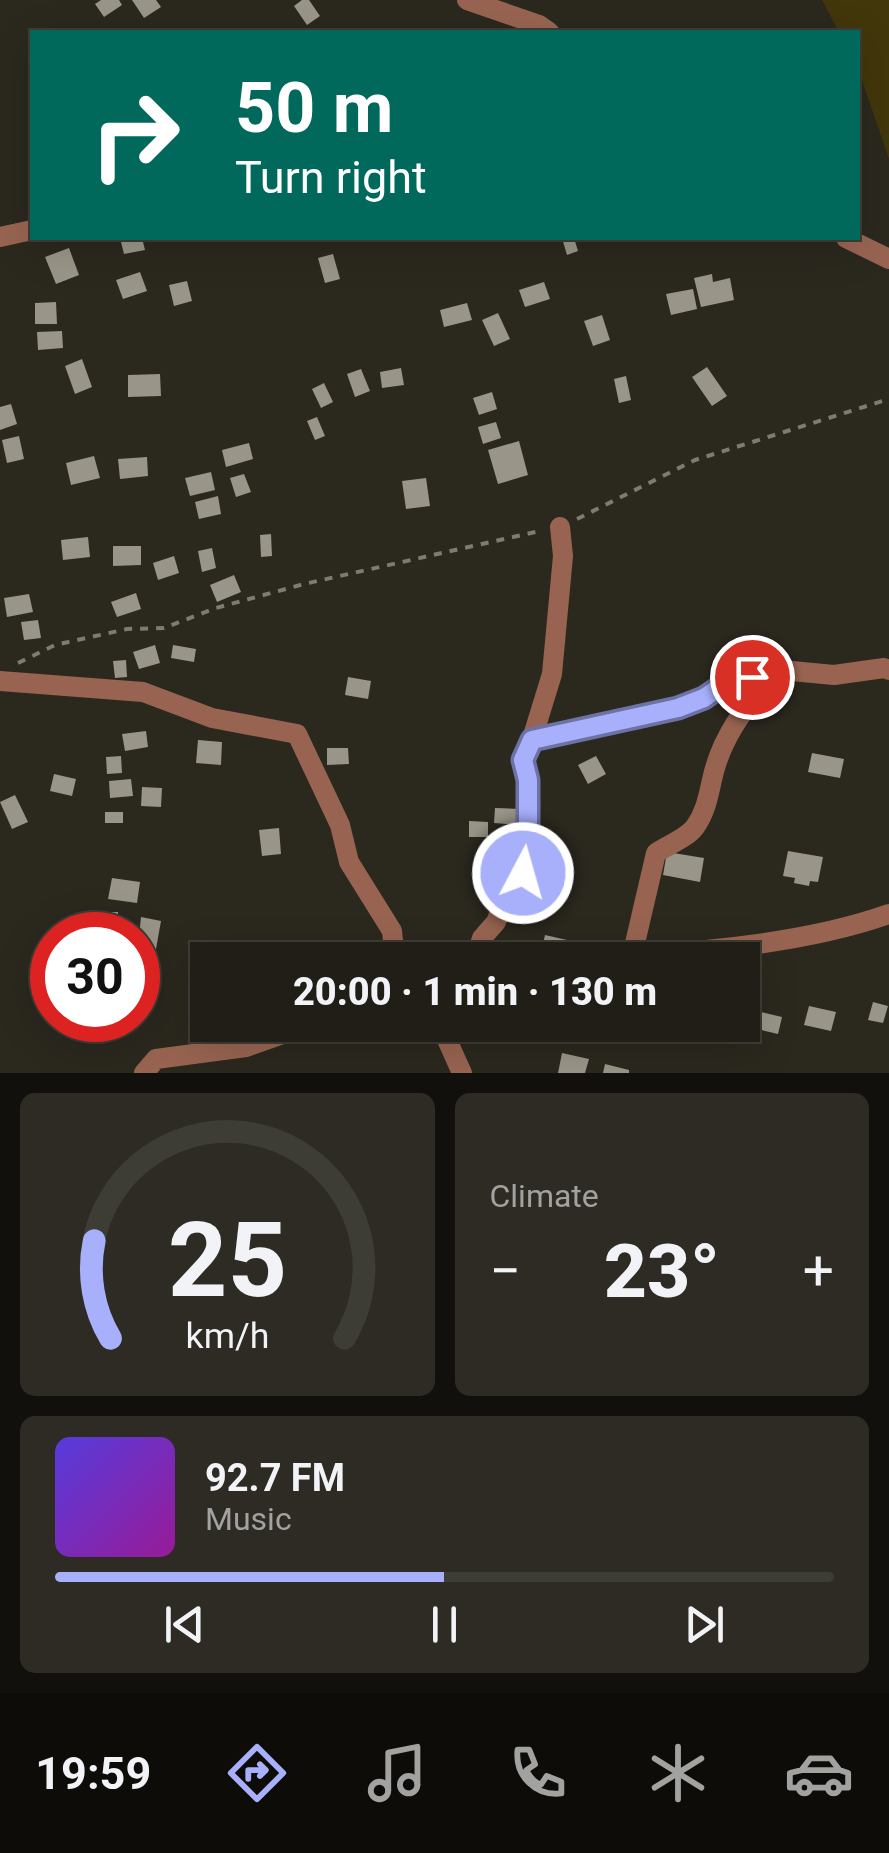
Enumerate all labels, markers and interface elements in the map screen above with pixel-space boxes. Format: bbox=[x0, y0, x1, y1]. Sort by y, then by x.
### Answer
text: 50 m bbox=[235, 67, 393, 149]
icon: right bbox=[70, 70, 200, 200]
text: Turn right bbox=[235, 151, 427, 204]
pin bbox=[710, 635, 795, 720]
icon: arrive bbox=[725, 650, 780, 705]
position arrow bbox=[471, 821, 575, 925]
speed limit sign: 30 bbox=[30, 912, 160, 1042]
text: 20:00 · 1 min · 130 m bbox=[293, 970, 657, 1014]
text: Climate bbox=[490, 1177, 599, 1215]
text: 25 bbox=[168, 1200, 287, 1321]
text: 23° bbox=[604, 1227, 720, 1315]
text: − bbox=[490, 1239, 521, 1303]
text: + bbox=[803, 1239, 834, 1303]
text: km/h bbox=[185, 1315, 269, 1357]
text: 92.7 FM bbox=[205, 1456, 345, 1500]
text: Music bbox=[205, 1500, 292, 1538]
icon: previous bbox=[157, 1597, 212, 1652]
icon: pause bbox=[417, 1597, 472, 1652]
icon: next bbox=[677, 1597, 732, 1652]
icon: directions bbox=[222, 1738, 292, 1808]
icon: music bbox=[362, 1738, 432, 1808]
icon: phone bbox=[503, 1738, 573, 1808]
icon: climate bbox=[643, 1738, 713, 1808]
icon: car bbox=[784, 1738, 854, 1808]
text: 19:59 bbox=[35, 1747, 151, 1800]

